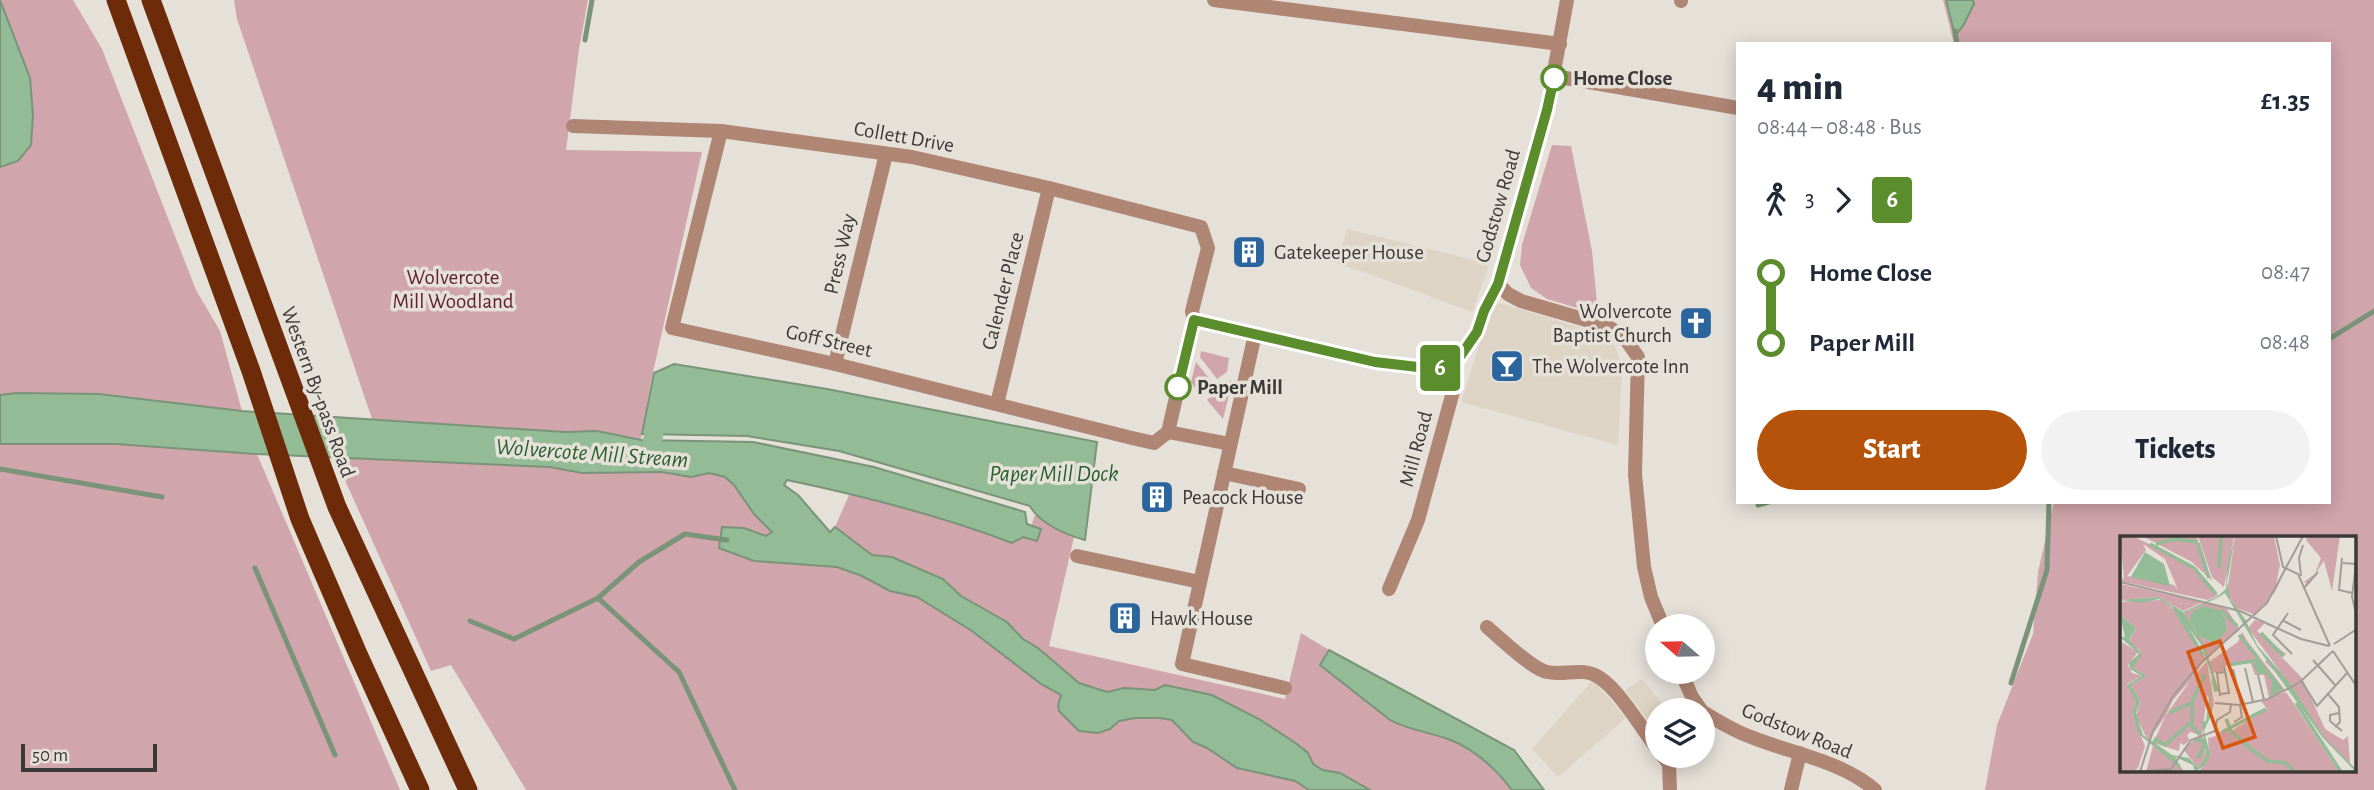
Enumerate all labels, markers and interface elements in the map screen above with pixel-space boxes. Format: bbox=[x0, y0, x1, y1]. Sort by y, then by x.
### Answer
marker: Home Close bbox=[1541, 65, 1567, 91]
place label: Home Close bbox=[1573, 68, 1672, 89]
text: 4 min bbox=[1757, 69, 1843, 107]
text: £1.35 bbox=[2261, 88, 2310, 114]
text: 08:44 – 08:48 · Bus bbox=[1757, 116, 1922, 139]
street label: Collett Drive bbox=[852, 118, 956, 156]
street label: Godstow Road bbox=[1472, 147, 1524, 265]
icon: walk bbox=[1757, 181, 1795, 219]
icon: forward bbox=[1824, 181, 1862, 219]
text: 3 bbox=[1805, 188, 1814, 211]
text: 6 bbox=[1886, 188, 1898, 212]
street label: Press Way bbox=[821, 212, 859, 296]
street label: Calender Place bbox=[978, 230, 1028, 352]
building icon: Gatekeeper House bbox=[1230, 233, 1268, 271]
place label: Gatekeeper House bbox=[1274, 242, 1424, 263]
text: Home Close bbox=[1809, 260, 1932, 286]
text: 08:47 bbox=[2261, 261, 2310, 284]
park label: Wolvercote Mill Woodland bbox=[392, 267, 514, 312]
place label: Wolvercote Baptist Church bbox=[1553, 301, 1672, 346]
street label: Western By-pass Road bbox=[277, 304, 359, 480]
church icon: Wolvercote Baptist Church bbox=[1677, 304, 1715, 342]
street label: Goff Street bbox=[784, 321, 874, 361]
text: Paper Mill bbox=[1809, 330, 1915, 356]
text: 08:48 bbox=[2260, 331, 2310, 354]
line badge: 6 bbox=[1417, 345, 1463, 391]
bar icon: The Wolvercote Inn bbox=[1488, 347, 1526, 385]
text: 6 bbox=[1434, 356, 1446, 380]
place label: The Wolvercote Inn bbox=[1532, 356, 1689, 377]
marker: Paper Mill bbox=[1165, 374, 1191, 400]
place label: Paper Mill bbox=[1197, 377, 1283, 398]
street label: Mill Road bbox=[1396, 409, 1436, 489]
button: Start bbox=[1757, 410, 2027, 490]
button: Tickets bbox=[2041, 410, 2310, 490]
water label: Wolvercote Mill Stream bbox=[495, 436, 689, 472]
water label: Paper Mill Dock bbox=[989, 463, 1119, 486]
building icon: Peacock House bbox=[1138, 478, 1176, 516]
place label: Peacock House bbox=[1182, 487, 1303, 508]
inset map bbox=[2120, 536, 2356, 772]
building icon: Hawk House bbox=[1106, 599, 1144, 637]
place label: Hawk House bbox=[1150, 608, 1253, 629]
north arrow bbox=[1645, 614, 1715, 684]
map controls bbox=[1645, 614, 1715, 768]
button: layers bbox=[1645, 698, 1715, 768]
street label: Godstow Road bbox=[1739, 699, 1855, 763]
scale bar bbox=[21, 741, 158, 773]
text: 50 m bbox=[32, 746, 68, 765]

